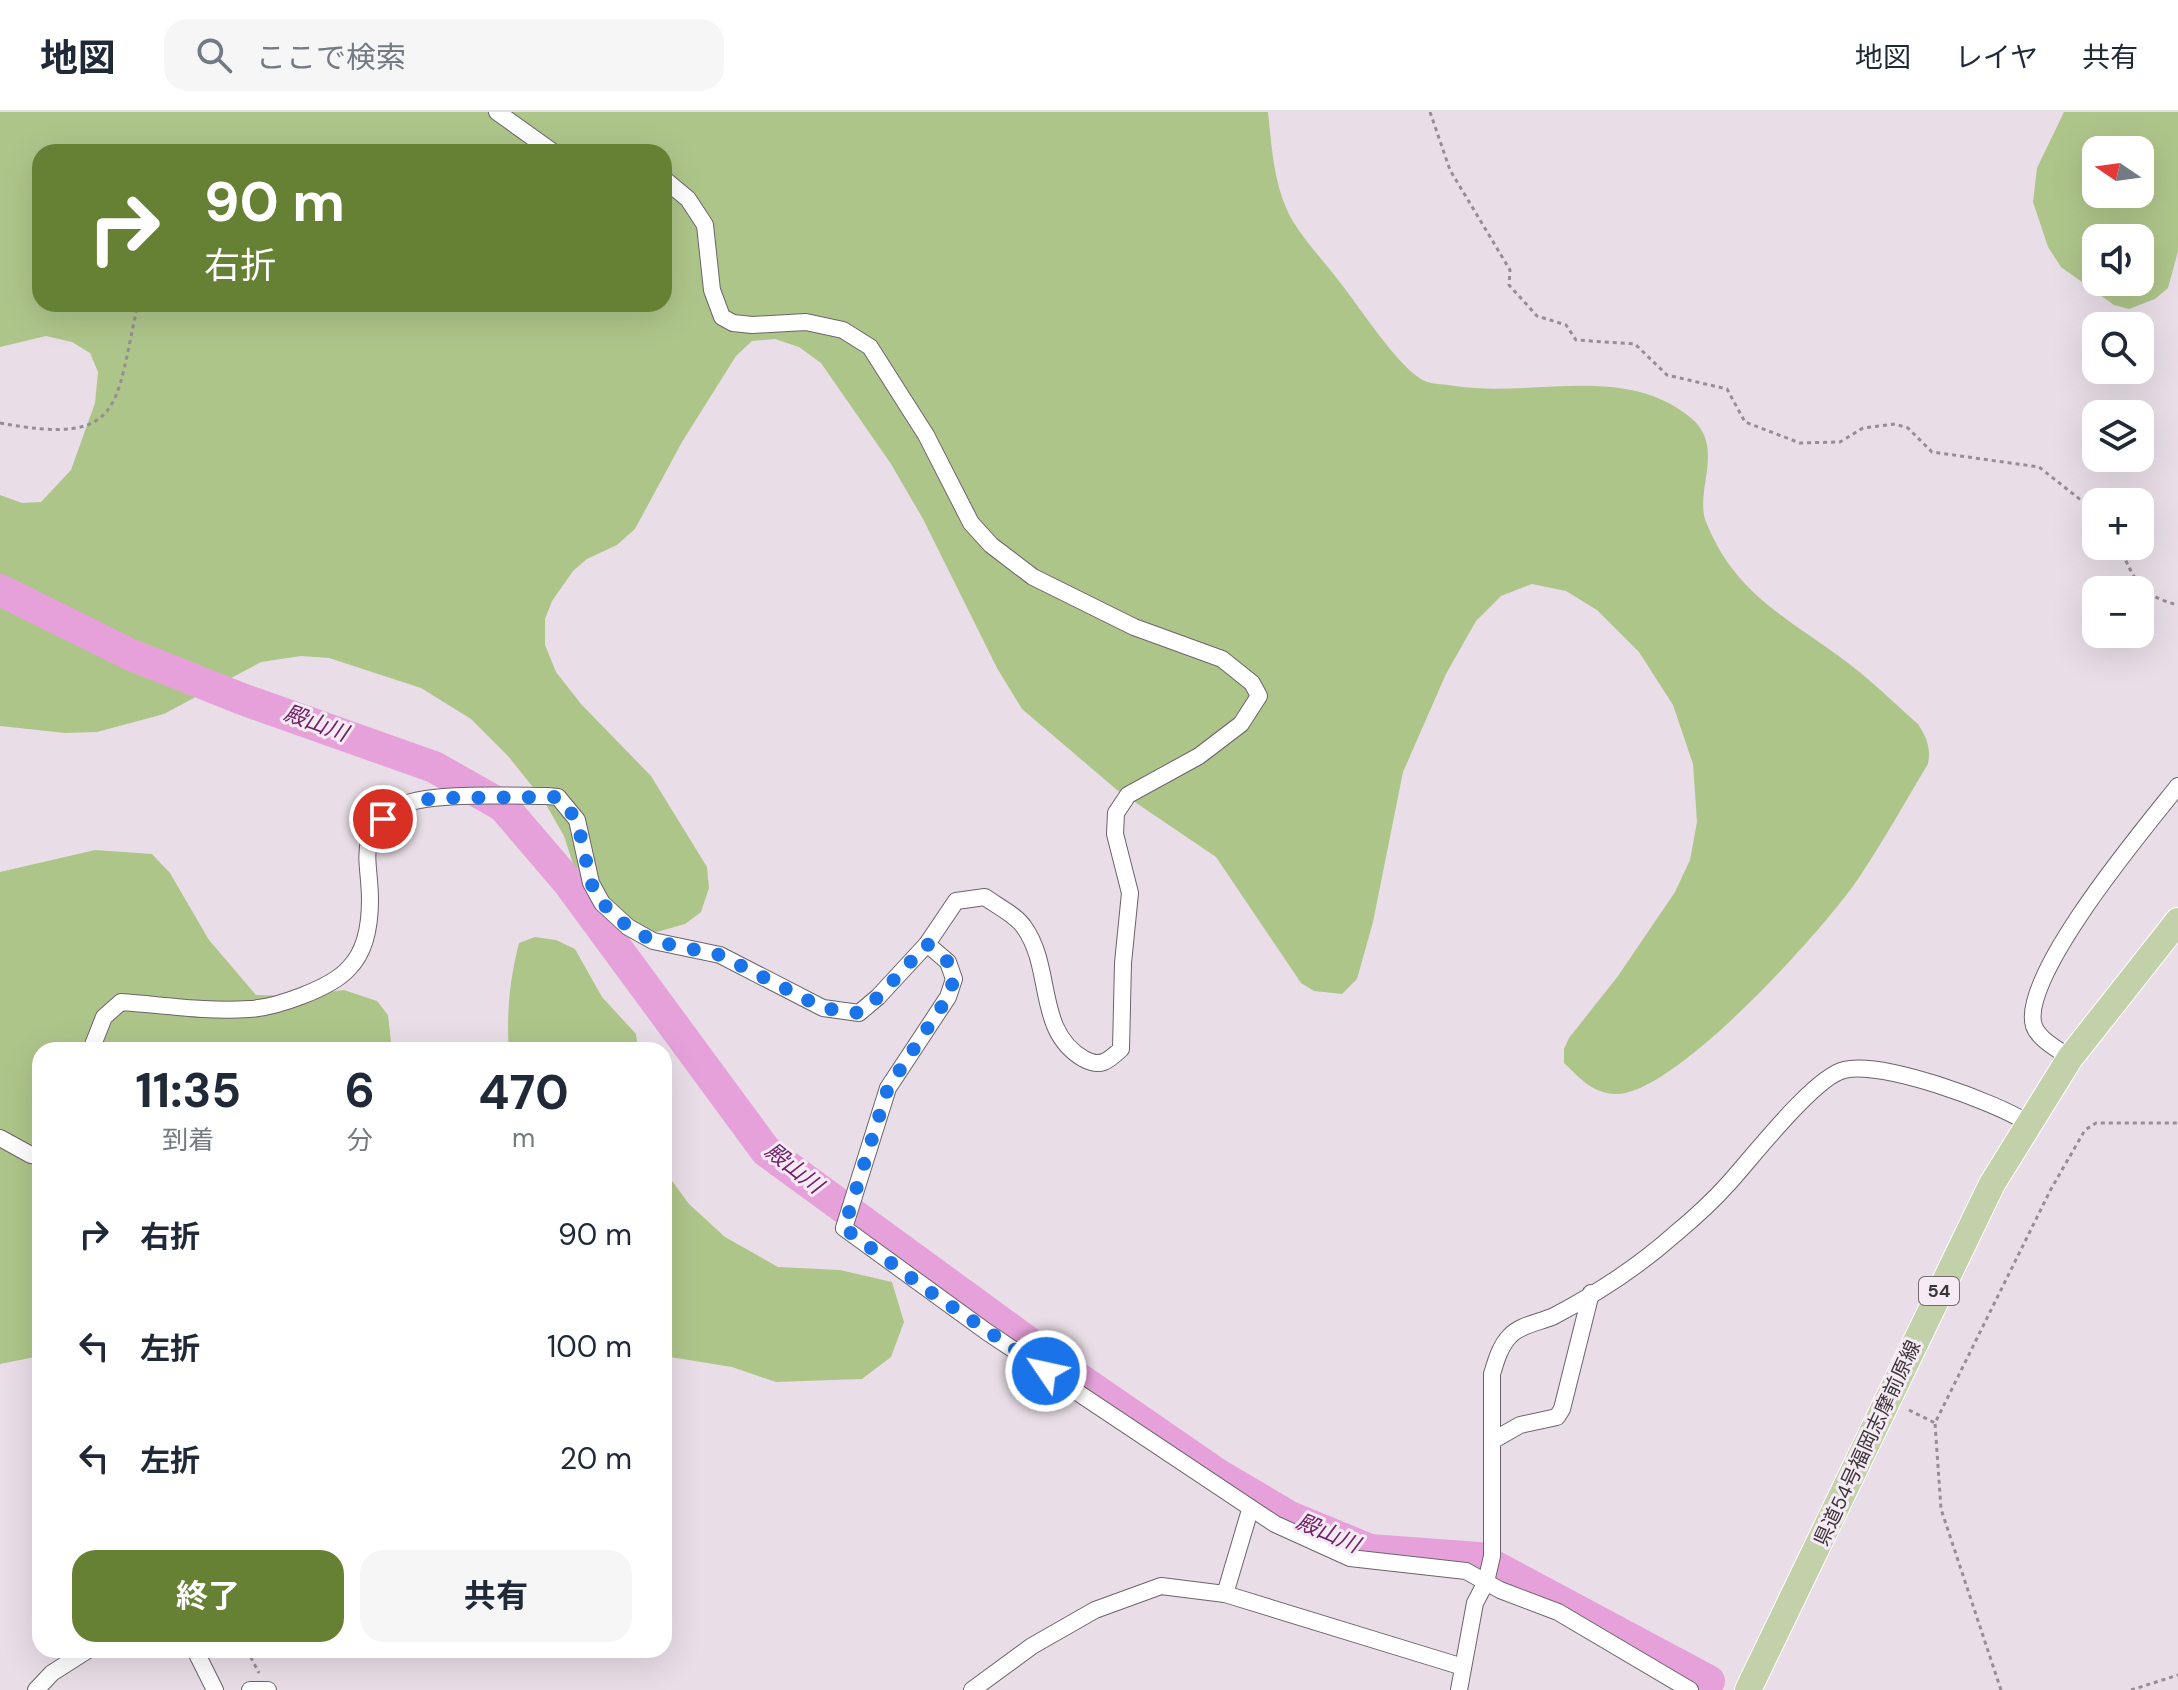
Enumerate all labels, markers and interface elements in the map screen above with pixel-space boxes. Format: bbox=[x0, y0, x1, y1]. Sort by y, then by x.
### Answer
search box bbox=[164, 19, 724, 91]
text: 地図 bbox=[40, 33, 116, 83]
icon: search bbox=[192, 33, 236, 77]
text: ここで検索 bbox=[256, 38, 406, 77]
text: 地図 bbox=[1855, 39, 1911, 76]
text: レイヤ bbox=[1955, 39, 2038, 76]
text: 共有 bbox=[2082, 39, 2138, 76]
north arrow bbox=[2082, 136, 2154, 208]
map controls bbox=[2082, 136, 2154, 648]
text: 90 m bbox=[204, 165, 345, 238]
icon: right bbox=[72, 176, 176, 280]
button: sound bbox=[2082, 224, 2154, 296]
text: 右折 bbox=[204, 242, 276, 289]
button: search bbox=[2082, 312, 2154, 384]
button: layers bbox=[2082, 400, 2154, 472]
button: + bbox=[2082, 488, 2154, 560]
button: − bbox=[2082, 576, 2154, 648]
water label: 殿山川 bbox=[280, 698, 354, 749]
pin bbox=[349, 785, 417, 853]
icon: arrive bbox=[361, 797, 405, 841]
text: 11:35 bbox=[135, 1059, 241, 1122]
text: 6 bbox=[345, 1059, 375, 1122]
text: 470 bbox=[478, 1061, 569, 1124]
text: m bbox=[512, 1121, 535, 1155]
text: 到着 bbox=[162, 1123, 214, 1157]
text: 分 bbox=[347, 1123, 373, 1157]
water label: 殿山川 bbox=[759, 1136, 831, 1201]
icon: right bbox=[72, 1212, 116, 1256]
text: 90 m bbox=[558, 1215, 632, 1254]
text: 右折 bbox=[140, 1217, 200, 1256]
road number: 54 bbox=[1919, 1277, 1959, 1305]
icon: left bbox=[72, 1324, 116, 1368]
text: 100 m bbox=[547, 1327, 632, 1366]
text: 左折 bbox=[140, 1329, 200, 1368]
position arrow bbox=[1004, 1329, 1088, 1413]
street label: 県道54号福岡志摩前原線 bbox=[1808, 1336, 1926, 1550]
icon: left bbox=[72, 1436, 116, 1480]
text: 20 m bbox=[560, 1439, 632, 1478]
text: 左折 bbox=[140, 1441, 200, 1480]
water label: 殿山川 bbox=[1292, 1507, 1366, 1560]
button: 終了 bbox=[72, 1550, 344, 1642]
button: 共有 bbox=[360, 1550, 632, 1642]

